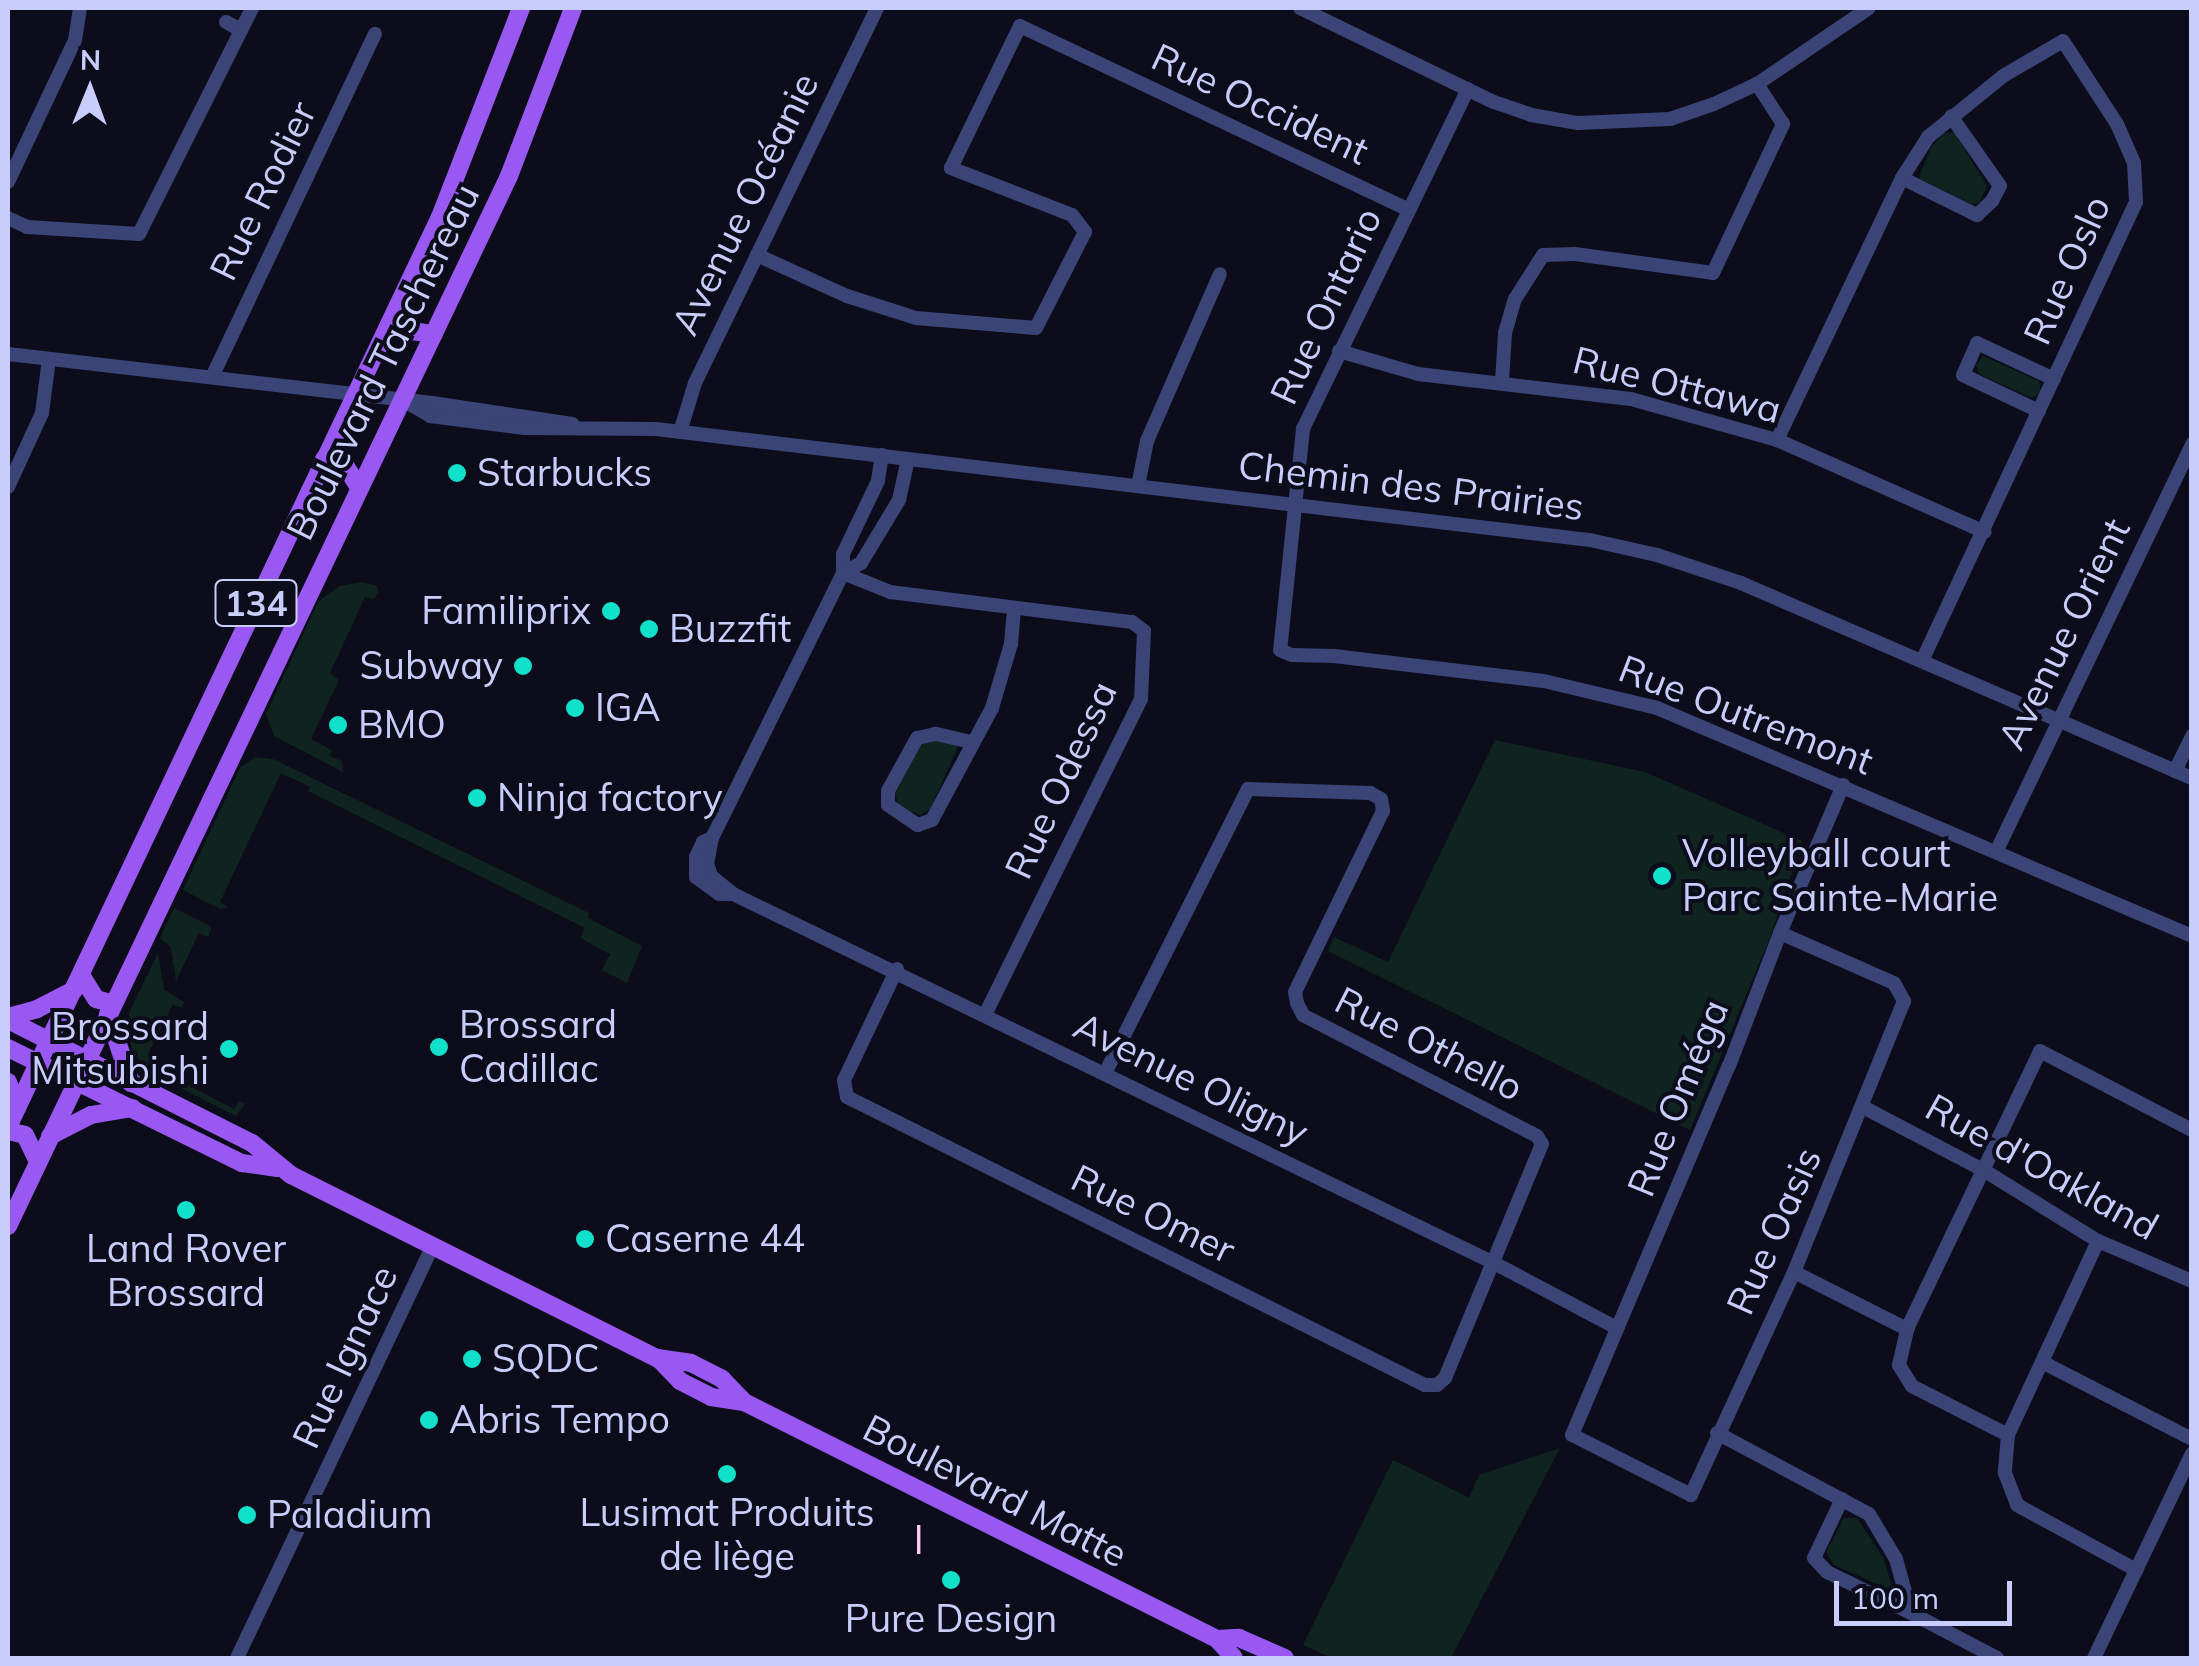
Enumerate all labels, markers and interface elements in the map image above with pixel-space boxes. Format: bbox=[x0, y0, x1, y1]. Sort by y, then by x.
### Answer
street label: Rue Occident bbox=[1145, 34, 1375, 174]
north arrow bbox=[40, 40, 140, 140]
text: N bbox=[80, 42, 101, 77]
street label: Avenue Océanie bbox=[662, 66, 828, 342]
street label: Rue Rodier bbox=[200, 94, 326, 288]
street label: Boulevard Taschereau bbox=[277, 177, 489, 547]
street label: Rue Oslo bbox=[2014, 189, 2120, 351]
street label: Rue Ontario bbox=[1261, 201, 1391, 411]
street label: Rue Ottawa bbox=[1568, 337, 1786, 433]
street label: Chemin des Prairies bbox=[1236, 442, 1586, 530]
place label: Starbucks bbox=[477, 450, 652, 496]
marker: Starbucks bbox=[446, 462, 468, 484]
street label: Avenue Orient bbox=[1989, 511, 2139, 757]
road number: 134 bbox=[214, 573, 298, 633]
place label: Familiprix bbox=[421, 588, 591, 634]
marker: Familiprix bbox=[600, 600, 622, 622]
place label: Buzzfit bbox=[669, 606, 791, 652]
marker: Buzzfit bbox=[638, 618, 660, 640]
place label: Subway bbox=[359, 643, 503, 689]
street label: Rue Outremont bbox=[1613, 646, 1879, 784]
marker: Subway bbox=[512, 655, 534, 677]
street label: Rue Odessa bbox=[996, 674, 1126, 886]
place label: IGA bbox=[595, 685, 661, 731]
marker: IGA bbox=[564, 697, 586, 719]
place label: BMO bbox=[358, 702, 446, 748]
marker: BMO bbox=[327, 714, 349, 736]
place label: Ninja factory bbox=[497, 775, 723, 821]
marker: Ninja factory bbox=[466, 787, 488, 809]
place label: Volleyball court Parc Sainte-Marie bbox=[1682, 831, 1998, 921]
marker: Volleyball court Parc Sainte-Marie bbox=[1651, 865, 1673, 887]
street label: Rue Othello bbox=[1328, 977, 1530, 1111]
street label: Rue Oméga bbox=[1618, 993, 1738, 1203]
place label: Brossard Cadillac bbox=[459, 1002, 617, 1092]
street label: Avenue Oligny bbox=[1066, 1003, 1316, 1155]
place label: Brossard Mitsubishi bbox=[31, 1004, 209, 1094]
marker: Brossard Cadillac bbox=[428, 1036, 450, 1058]
marker: Brossard Mitsubishi bbox=[218, 1038, 240, 1060]
street label: Rue d'Oakland bbox=[1918, 1084, 2166, 1250]
street label: Rue Oasis bbox=[1717, 1141, 1831, 1321]
street label: Rue Omer bbox=[1064, 1155, 1242, 1273]
marker: Land Rover Brossard bbox=[175, 1199, 197, 1221]
place label: Caserne 44 bbox=[605, 1216, 805, 1262]
place label: Land Rover Brossard bbox=[86, 1226, 286, 1316]
marker: Caserne 44 bbox=[574, 1228, 596, 1250]
street label: Rue Ignace bbox=[283, 1259, 407, 1455]
place label: SQDC bbox=[492, 1336, 599, 1382]
marker: SQDC bbox=[461, 1348, 483, 1370]
place label: Abris Tempo bbox=[449, 1397, 670, 1443]
street label: Boulevard Matte bbox=[856, 1405, 1134, 1577]
marker: Abris Tempo bbox=[418, 1409, 440, 1431]
marker: Lusimat Produits de liège bbox=[716, 1463, 738, 1485]
place label: Lusimat Produits de liège bbox=[579, 1490, 875, 1580]
place label: Paladium bbox=[267, 1492, 433, 1538]
marker: Paladium bbox=[236, 1504, 258, 1526]
district label: I bbox=[914, 1515, 926, 1563]
scale bar bbox=[1839, 1561, 2016, 1623]
marker: Pure Design bbox=[940, 1569, 962, 1591]
text: 100 m bbox=[1851, 1579, 1939, 1617]
place label: Pure Design bbox=[845, 1596, 1057, 1642]

